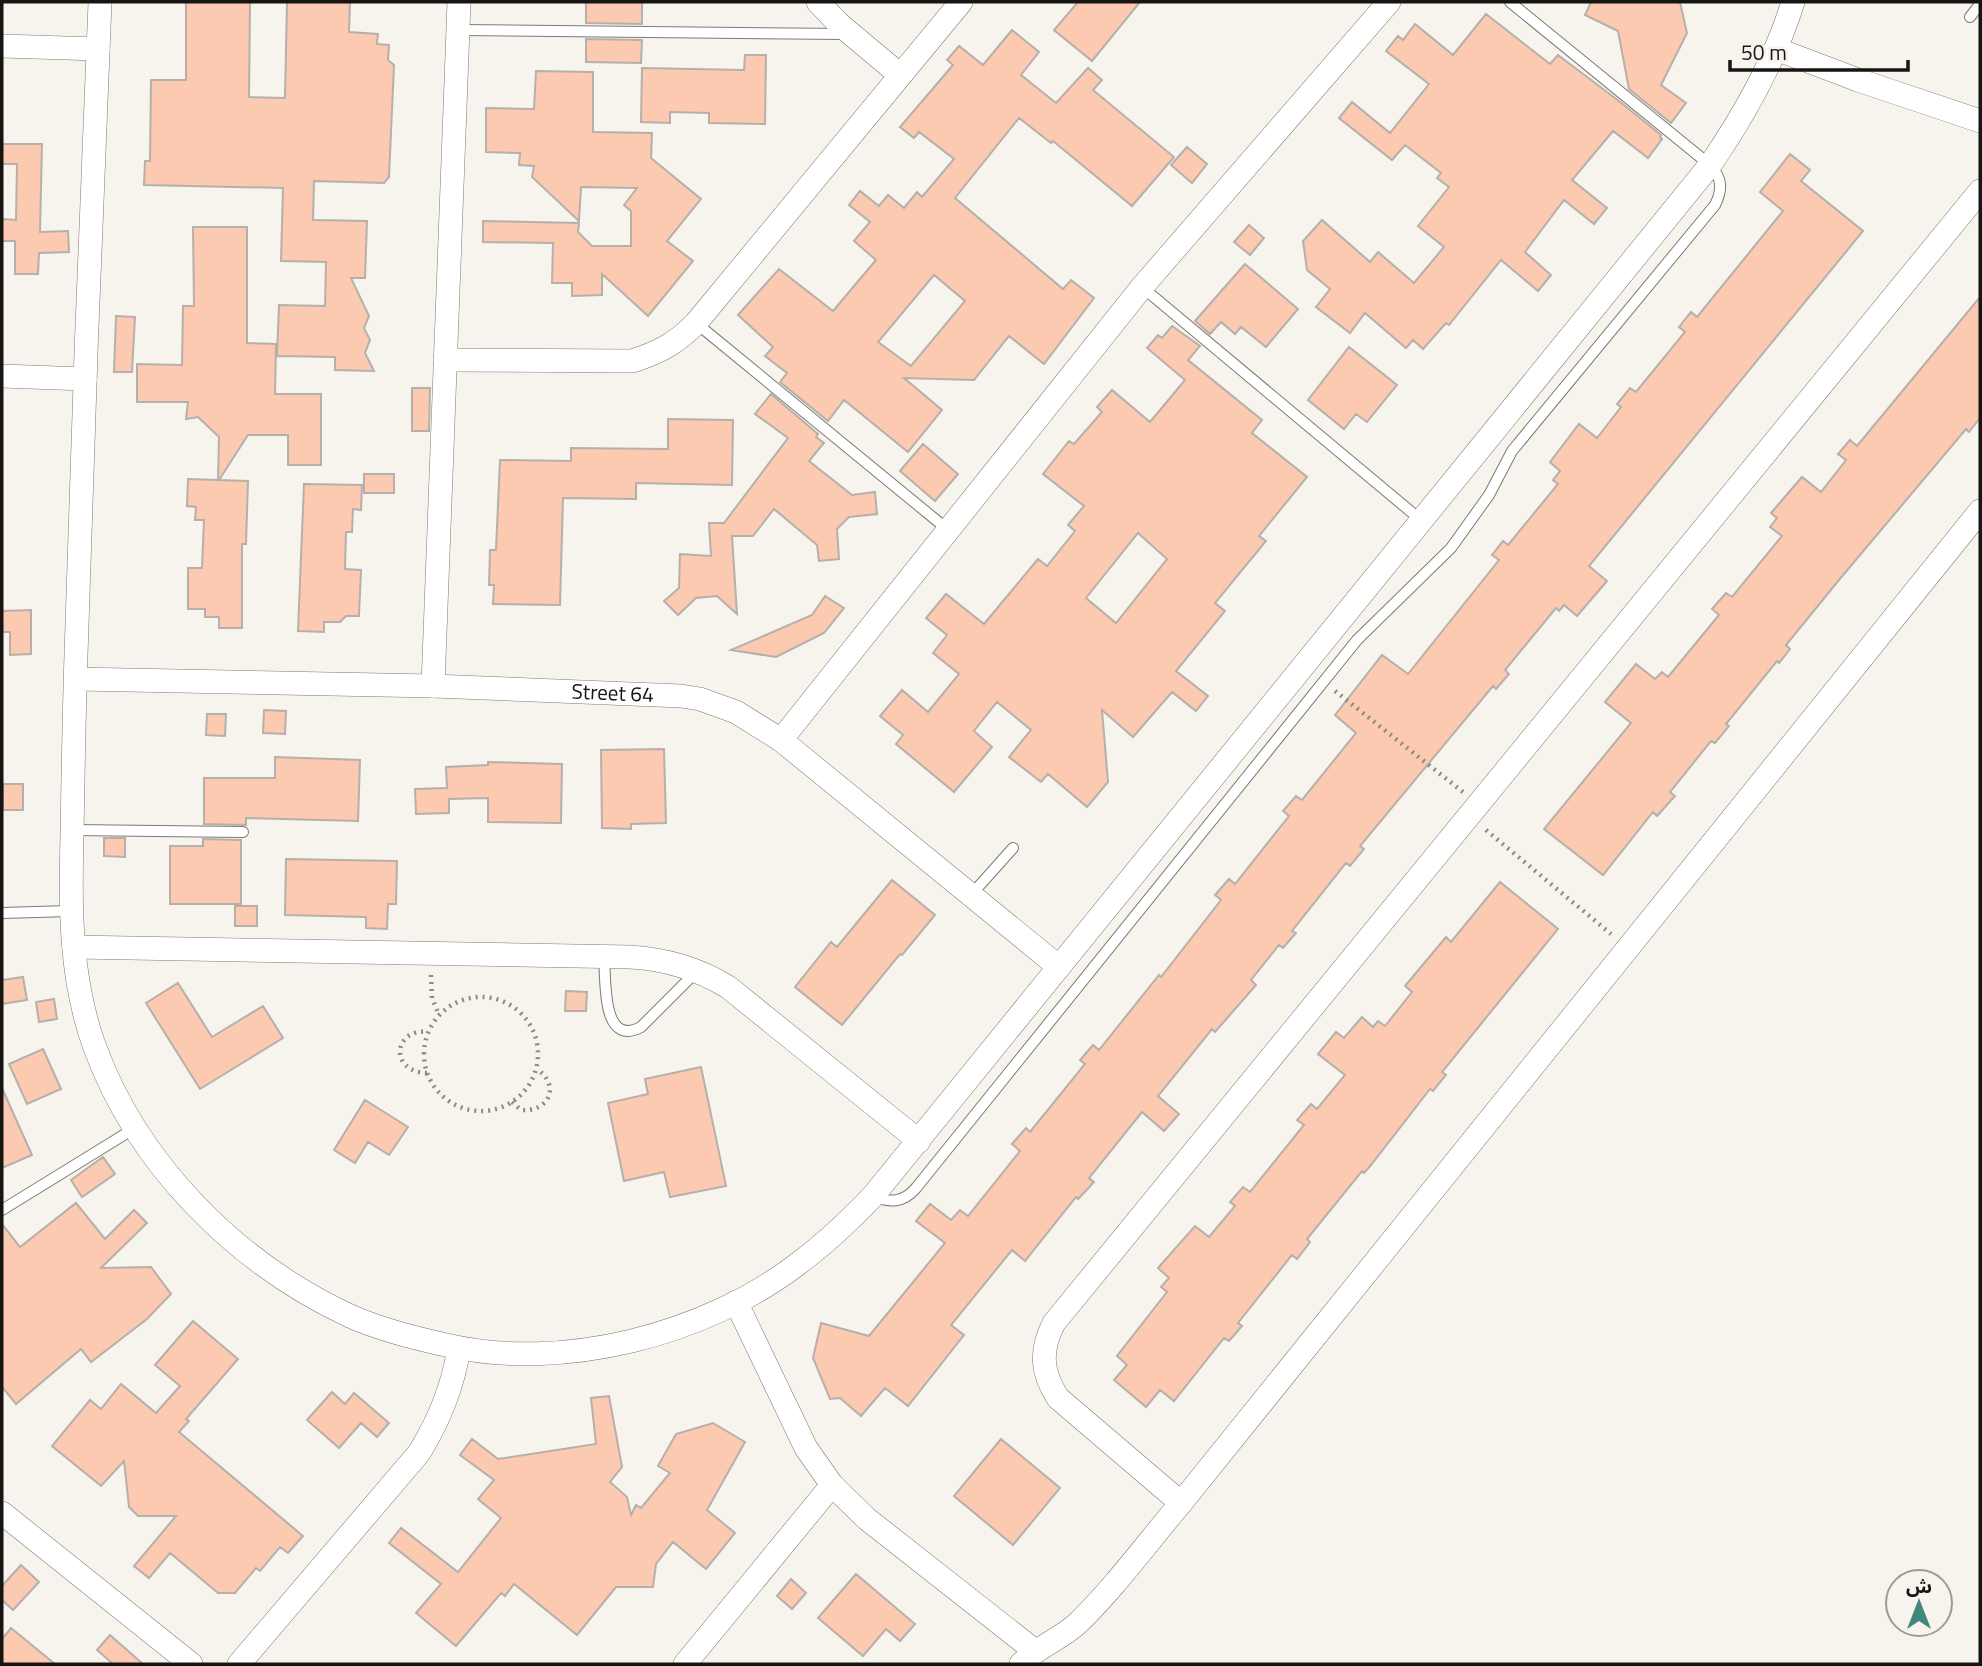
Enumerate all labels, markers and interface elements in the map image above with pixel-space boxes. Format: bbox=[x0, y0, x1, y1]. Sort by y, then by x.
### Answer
scale bar bbox=[1730, 28, 1909, 72]
text: 50 m bbox=[1741, 36, 1787, 68]
street label: Street 64 bbox=[571, 675, 655, 710]
north arrow bbox=[1884, 1568, 1954, 1638]
text: ش bbox=[1906, 1571, 1932, 1600]

